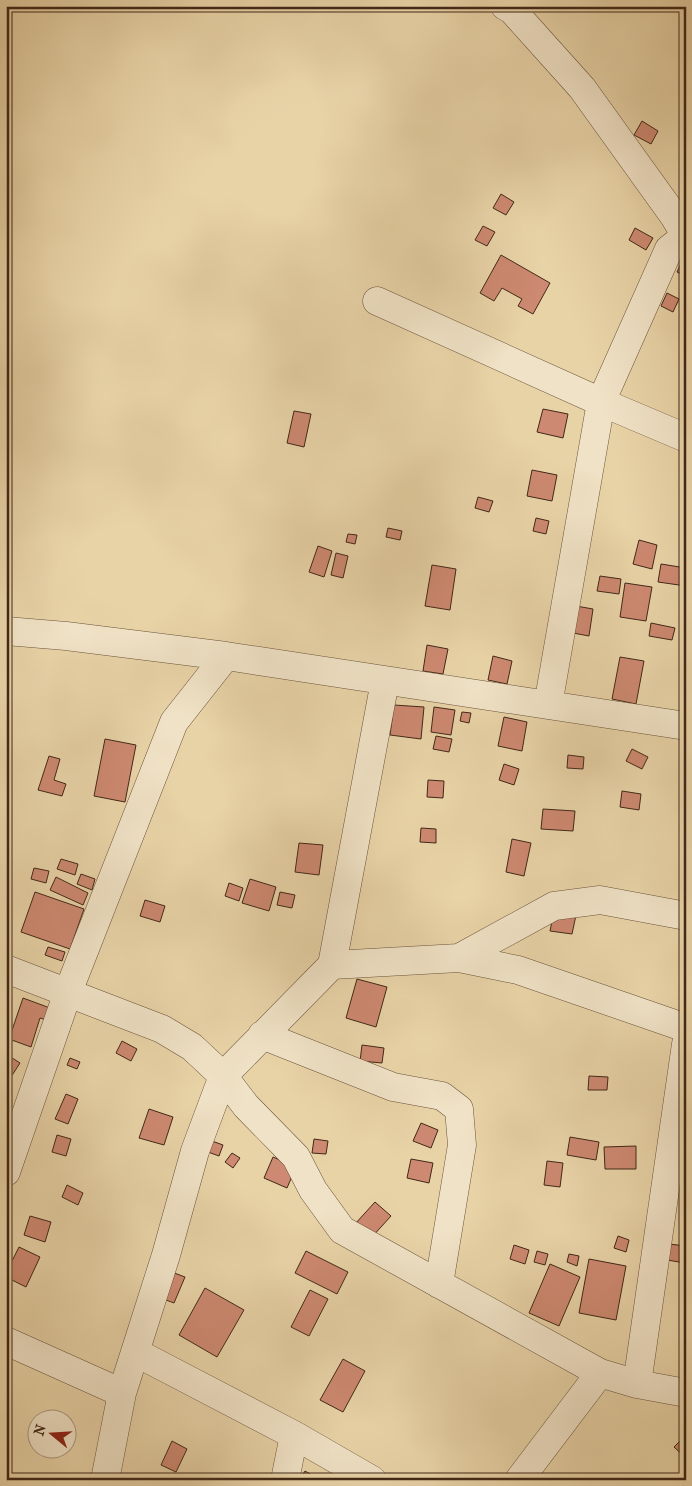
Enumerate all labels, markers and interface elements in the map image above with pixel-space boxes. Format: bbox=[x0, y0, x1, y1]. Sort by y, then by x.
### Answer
north arrow bbox=[28, 1408, 78, 1458]
text: N bbox=[30, 1422, 50, 1438]

